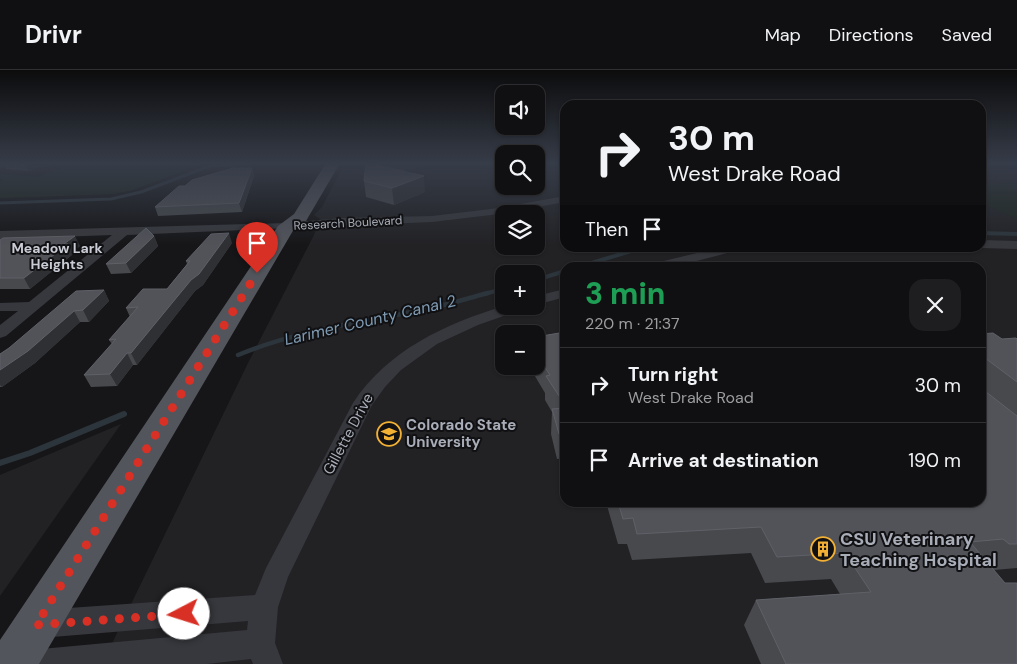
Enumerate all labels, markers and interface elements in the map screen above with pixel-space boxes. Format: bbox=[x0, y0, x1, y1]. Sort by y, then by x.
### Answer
text: Drivr bbox=[25, 19, 82, 50]
text: Map bbox=[765, 23, 801, 47]
text: Directions bbox=[829, 23, 914, 47]
text: Saved bbox=[942, 23, 992, 47]
map controls bbox=[495, 85, 545, 375]
button: sound bbox=[495, 85, 545, 135]
text: 30 m bbox=[668, 115, 755, 161]
icon: right bbox=[585, 120, 650, 185]
button: search bbox=[495, 145, 545, 195]
text: West Drake Road bbox=[668, 159, 841, 188]
button: layers bbox=[495, 205, 545, 255]
street label: Research Boulevard bbox=[293, 212, 403, 234]
icon: arrive bbox=[638, 215, 666, 243]
text: Then bbox=[585, 217, 628, 242]
pin bbox=[236, 222, 278, 273]
icon: arrive bbox=[243, 229, 271, 257]
district label: Meadow Lark Heights bbox=[11, 239, 103, 273]
button: + bbox=[495, 265, 545, 315]
text: 3 min bbox=[585, 274, 665, 313]
button: close bbox=[909, 279, 961, 331]
water label: Larimer County Canal 2 bbox=[282, 290, 458, 350]
text: 220 m · 21:37 bbox=[585, 313, 680, 334]
button: − bbox=[495, 325, 545, 375]
text: Turn right bbox=[628, 362, 718, 387]
icon: right bbox=[585, 371, 613, 399]
text: 30 m bbox=[915, 373, 961, 398]
text: West Drake Road bbox=[628, 387, 754, 408]
street label: Gillette Drive bbox=[318, 390, 378, 478]
place label: Colorado State University bbox=[406, 415, 516, 452]
school or university icon: Colorado State University bbox=[376, 421, 402, 447]
icon: arrive bbox=[585, 446, 613, 474]
text: Arrive at destination bbox=[628, 448, 819, 473]
text: 190 m bbox=[908, 448, 961, 473]
place label: CSU Veterinary Teaching Hospital bbox=[840, 527, 997, 572]
building icon: CSU Veterinary Teaching Hospital bbox=[810, 536, 836, 562]
position arrow bbox=[157, 587, 209, 639]

